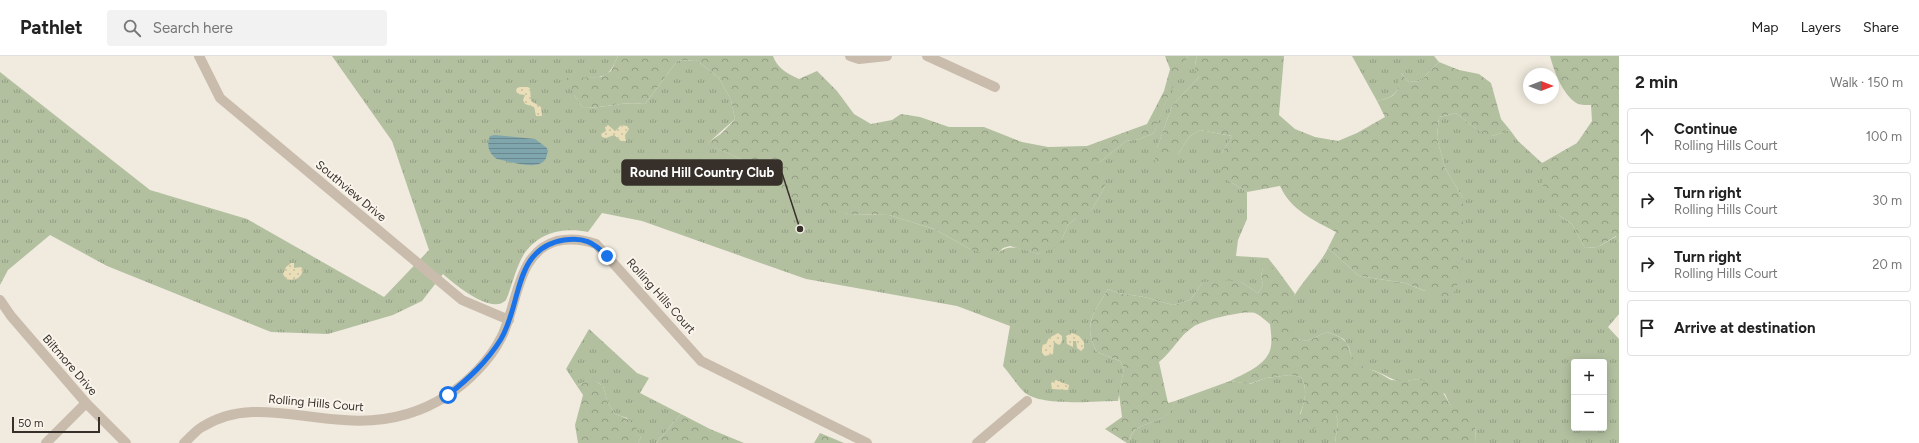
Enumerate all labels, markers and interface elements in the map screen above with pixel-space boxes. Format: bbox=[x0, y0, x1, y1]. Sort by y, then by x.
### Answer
search box bbox=[107, 10, 387, 46]
text: Pathlet bbox=[20, 16, 83, 39]
icon: search bbox=[121, 17, 143, 39]
text: Search here bbox=[153, 19, 233, 37]
text: Map bbox=[1751, 19, 1779, 36]
text: Layers bbox=[1801, 19, 1841, 36]
text: Share bbox=[1863, 19, 1899, 36]
north arrow bbox=[1523, 68, 1559, 104]
text: 2 min bbox=[1635, 72, 1678, 92]
text: Walk · 150 m bbox=[1830, 75, 1903, 90]
text: Continue bbox=[1674, 120, 1737, 138]
icon: ahead bbox=[1636, 125, 1658, 147]
text: 100 m bbox=[1866, 129, 1902, 144]
text: Rolling Hills Court bbox=[1674, 138, 1778, 153]
street label: Southview Drive bbox=[313, 157, 389, 225]
callout: Round Hill Country Club bbox=[622, 160, 782, 185]
text: Round Hill Country Club bbox=[630, 165, 774, 180]
text: Turn right bbox=[1674, 184, 1742, 202]
icon: right bbox=[1636, 189, 1658, 211]
text: 30 m bbox=[1872, 193, 1902, 208]
text: Rolling Hills Court bbox=[1674, 202, 1778, 217]
route end bbox=[598, 247, 616, 265]
text: Turn right bbox=[1674, 248, 1742, 266]
icon: right bbox=[1636, 253, 1658, 275]
street label: Rolling Hills Court bbox=[624, 256, 699, 337]
text: 20 m bbox=[1872, 257, 1902, 272]
text: Rolling Hills Court bbox=[1674, 266, 1778, 281]
icon: arrive bbox=[1636, 317, 1658, 339]
text: Arrive at destination bbox=[1674, 319, 1815, 337]
street label: Biltmore Drive bbox=[40, 332, 100, 399]
map controls bbox=[1571, 359, 1607, 431]
button: + bbox=[1571, 359, 1607, 395]
route start bbox=[439, 386, 457, 404]
street label: Rolling Hills Court bbox=[268, 392, 365, 414]
button: − bbox=[1571, 395, 1607, 431]
scale bar bbox=[12, 415, 100, 434]
text: 50 m bbox=[18, 417, 43, 430]

